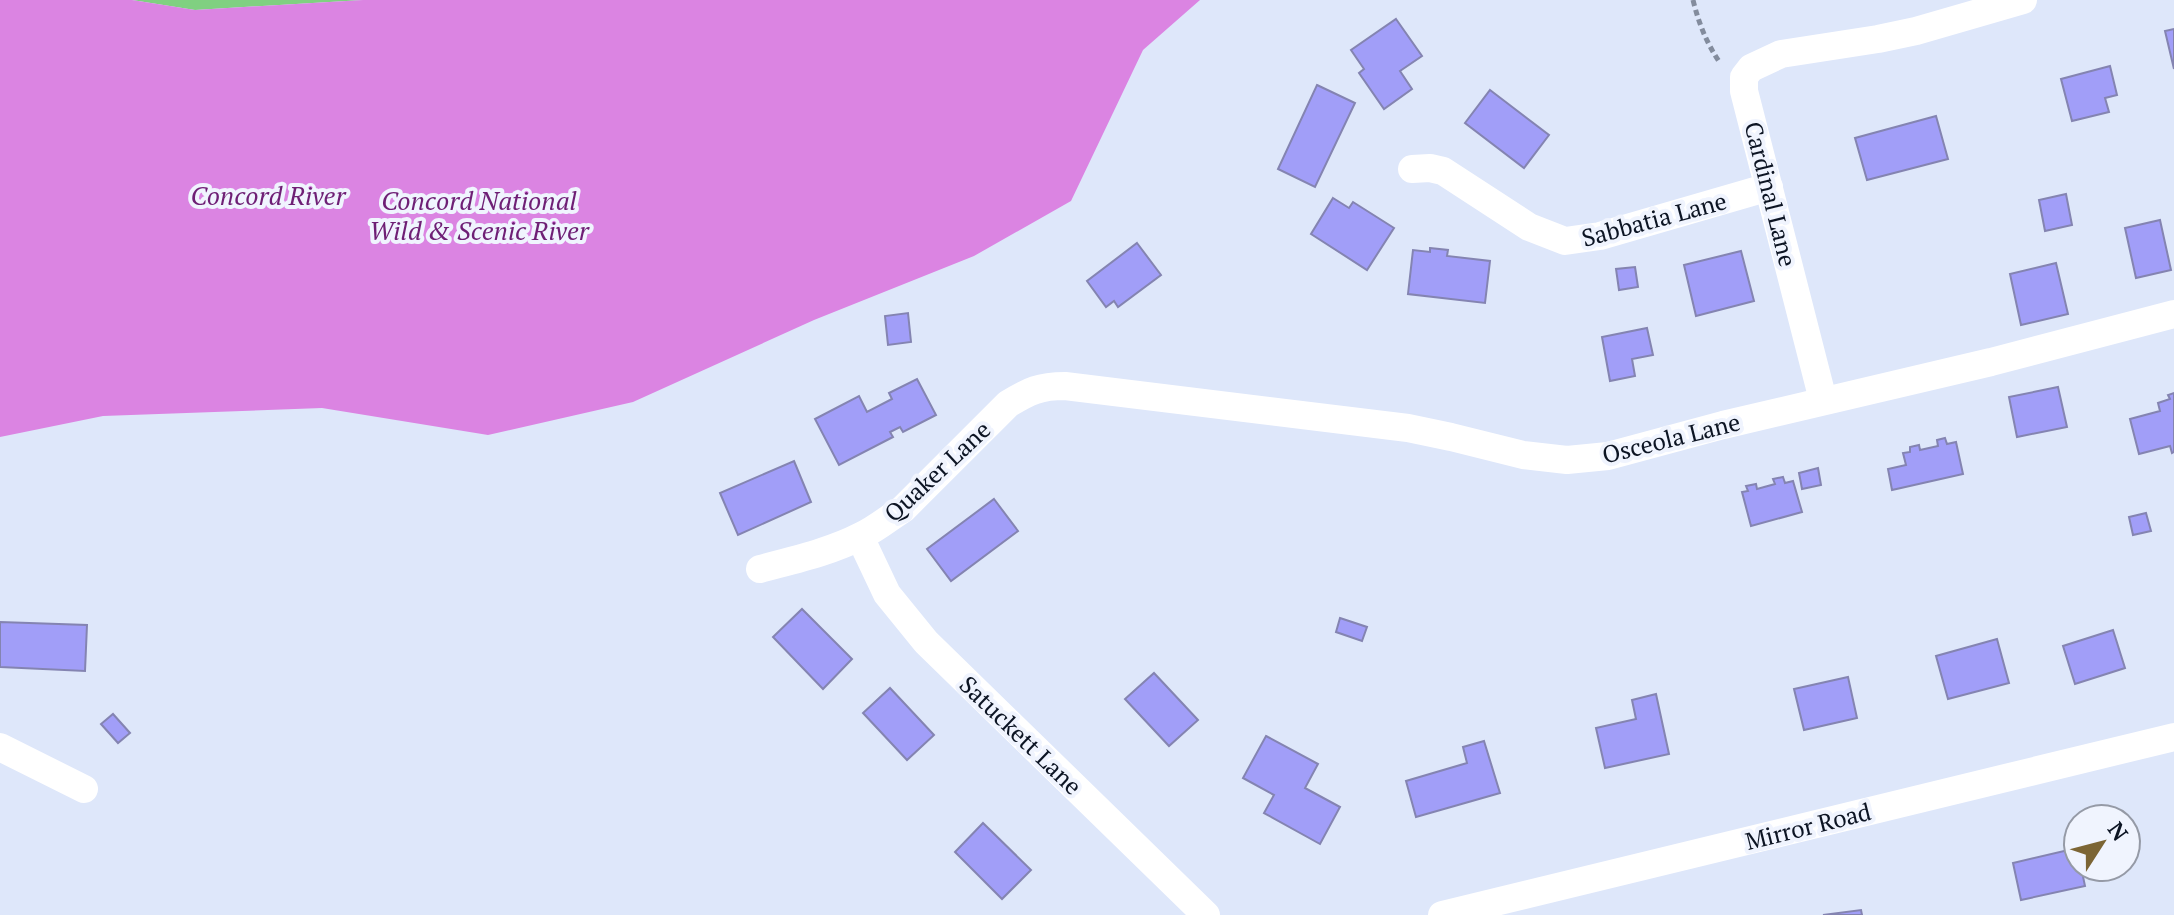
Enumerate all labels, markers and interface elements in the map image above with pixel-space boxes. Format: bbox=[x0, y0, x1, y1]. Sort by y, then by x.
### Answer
street label: Cardinal Lane bbox=[1738, 118, 1804, 270]
water label: Concord River bbox=[191, 178, 346, 212]
water label: Concord National Wild & Scenic River bbox=[369, 183, 590, 247]
street label: Sabbatia Lane bbox=[1578, 184, 1730, 254]
street label: Osceola Lane bbox=[1599, 405, 1743, 471]
street label: Quaker Lane bbox=[877, 413, 997, 529]
street label: Satuckett Lane bbox=[953, 669, 1089, 801]
street label: Mirror Road bbox=[1742, 795, 1874, 857]
north arrow bbox=[2062, 803, 2142, 883]
text: N bbox=[2102, 816, 2135, 846]

